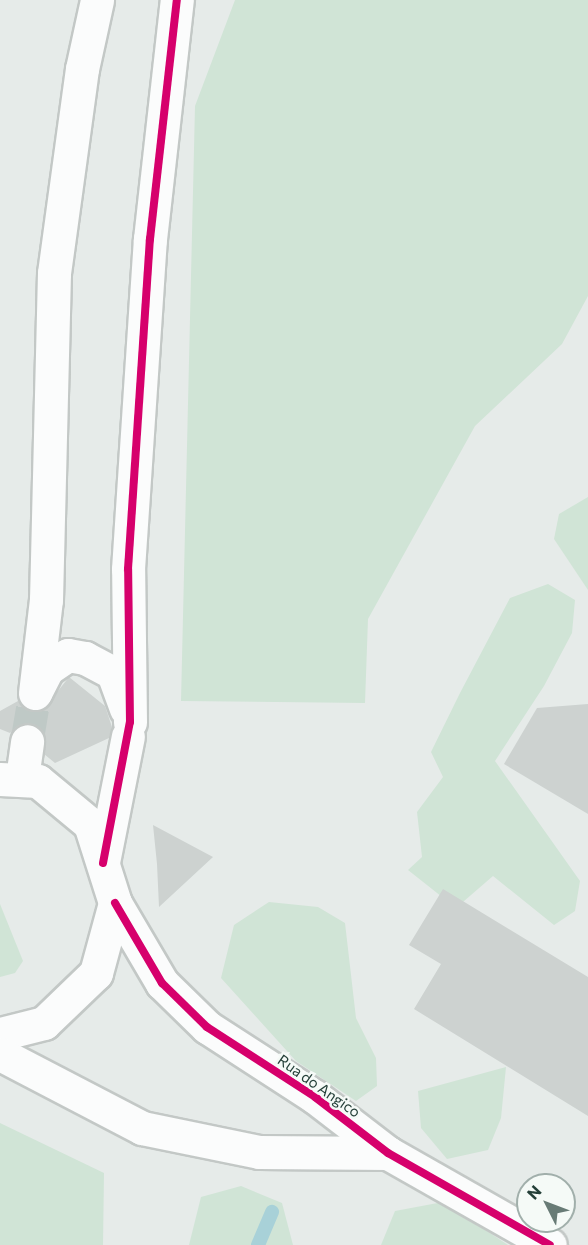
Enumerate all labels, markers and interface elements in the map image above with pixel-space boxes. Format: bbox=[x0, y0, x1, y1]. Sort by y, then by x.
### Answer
street label: Rua do Angico bbox=[274, 1051, 364, 1121]
north arrow bbox=[516, 1173, 576, 1233]
text: N bbox=[523, 1181, 545, 1203]

